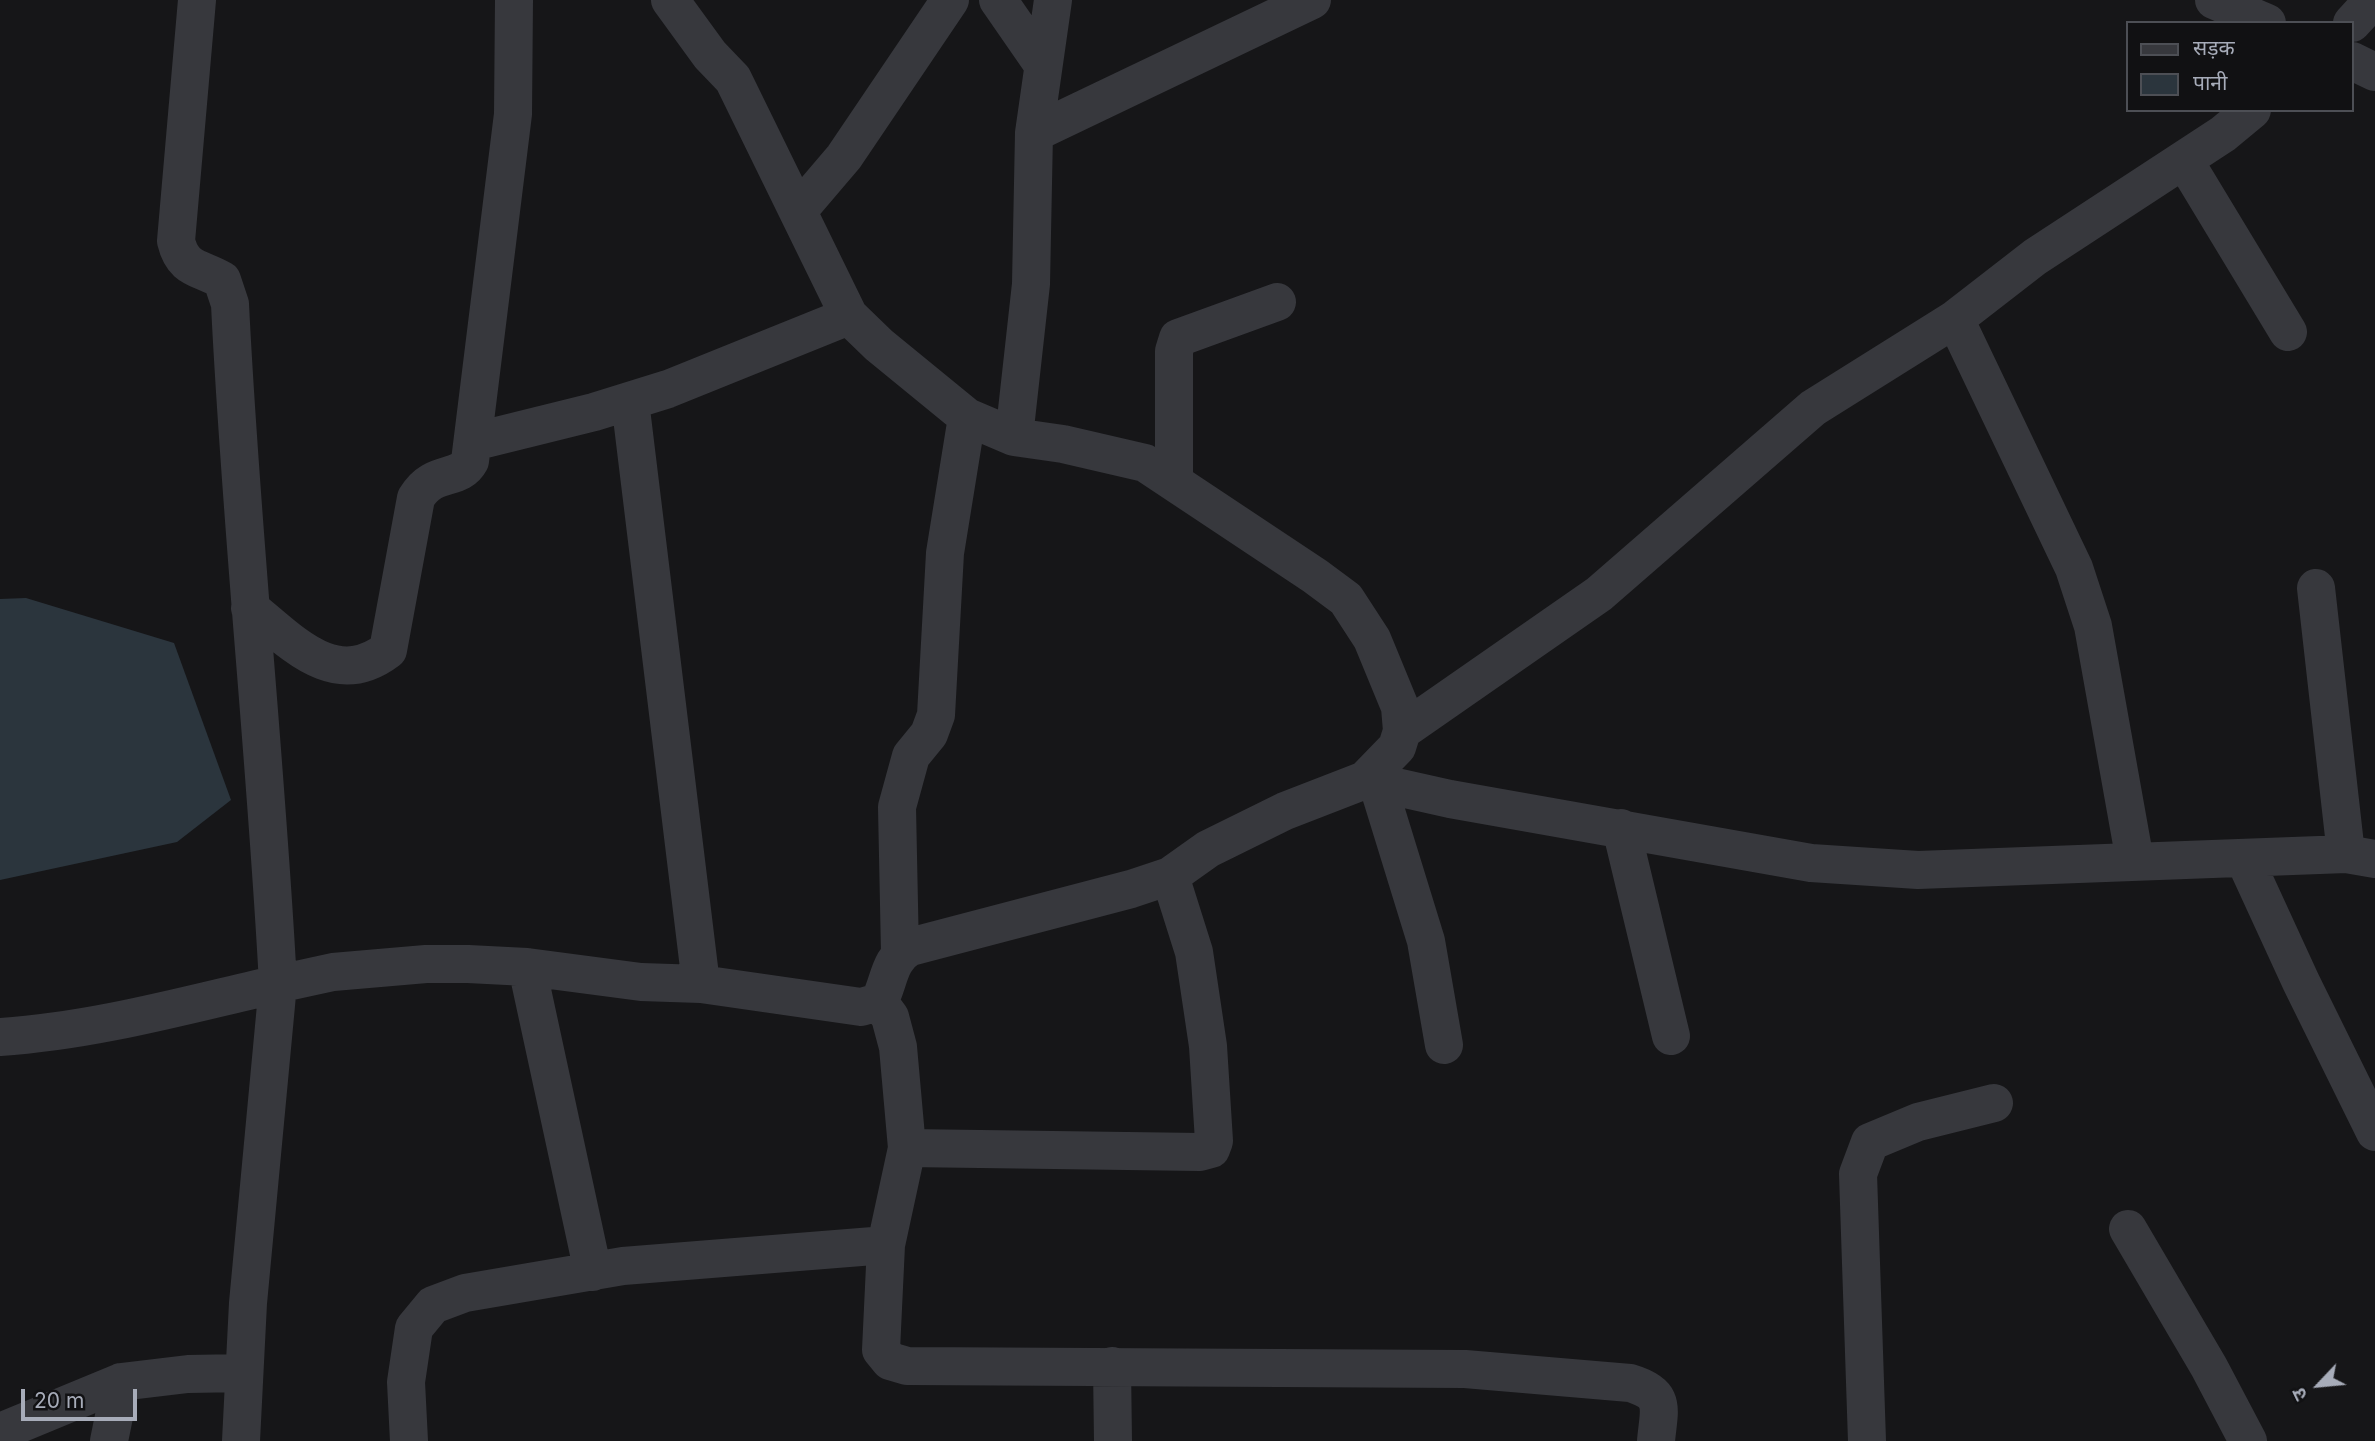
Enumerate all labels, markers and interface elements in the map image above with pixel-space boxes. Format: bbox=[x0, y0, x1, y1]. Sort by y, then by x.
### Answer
legend bbox=[2126, 21, 2354, 112]
text: सड़क bbox=[2193, 35, 2235, 60]
text: पानी bbox=[2193, 70, 2227, 95]
north arrow bbox=[2284, 1350, 2354, 1420]
scale bar bbox=[24, 1374, 140, 1418]
text: उ bbox=[2287, 1384, 2312, 1404]
text: 20 m bbox=[34, 1388, 84, 1413]

